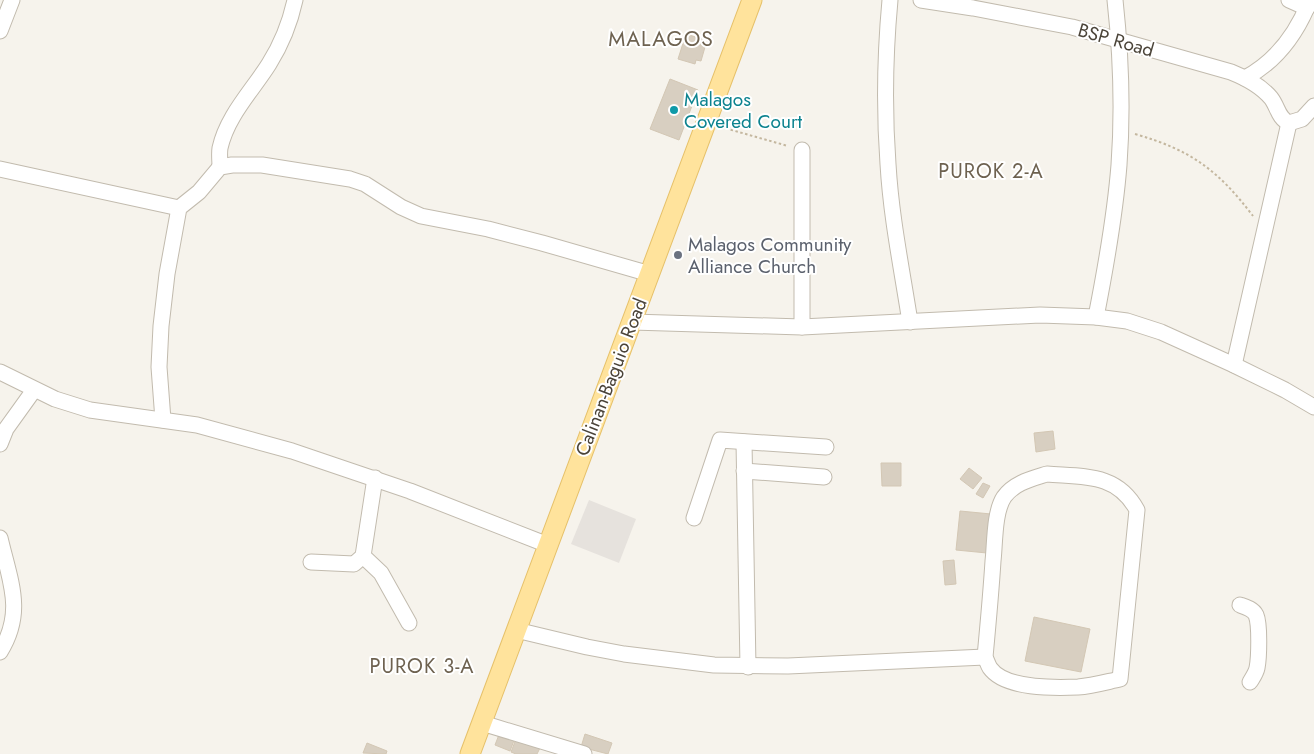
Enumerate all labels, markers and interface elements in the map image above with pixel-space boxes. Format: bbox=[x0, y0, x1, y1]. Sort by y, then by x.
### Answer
street label: BSP Road bbox=[1075, 16, 1157, 64]
district label: MALAGOS bbox=[608, 24, 714, 54]
place label: Malagos Covered Court bbox=[684, 86, 802, 135]
marker: Malagos Covered Court bbox=[668, 104, 680, 116]
district label: PUROK 2-A bbox=[938, 157, 1044, 186]
place label: Malagos Community Alliance Church bbox=[688, 231, 852, 280]
marker: Malagos Community Alliance Church bbox=[672, 249, 684, 261]
street label: Calinan-Baguio Road bbox=[568, 294, 654, 460]
district label: PUROK 3-A bbox=[369, 652, 475, 681]

